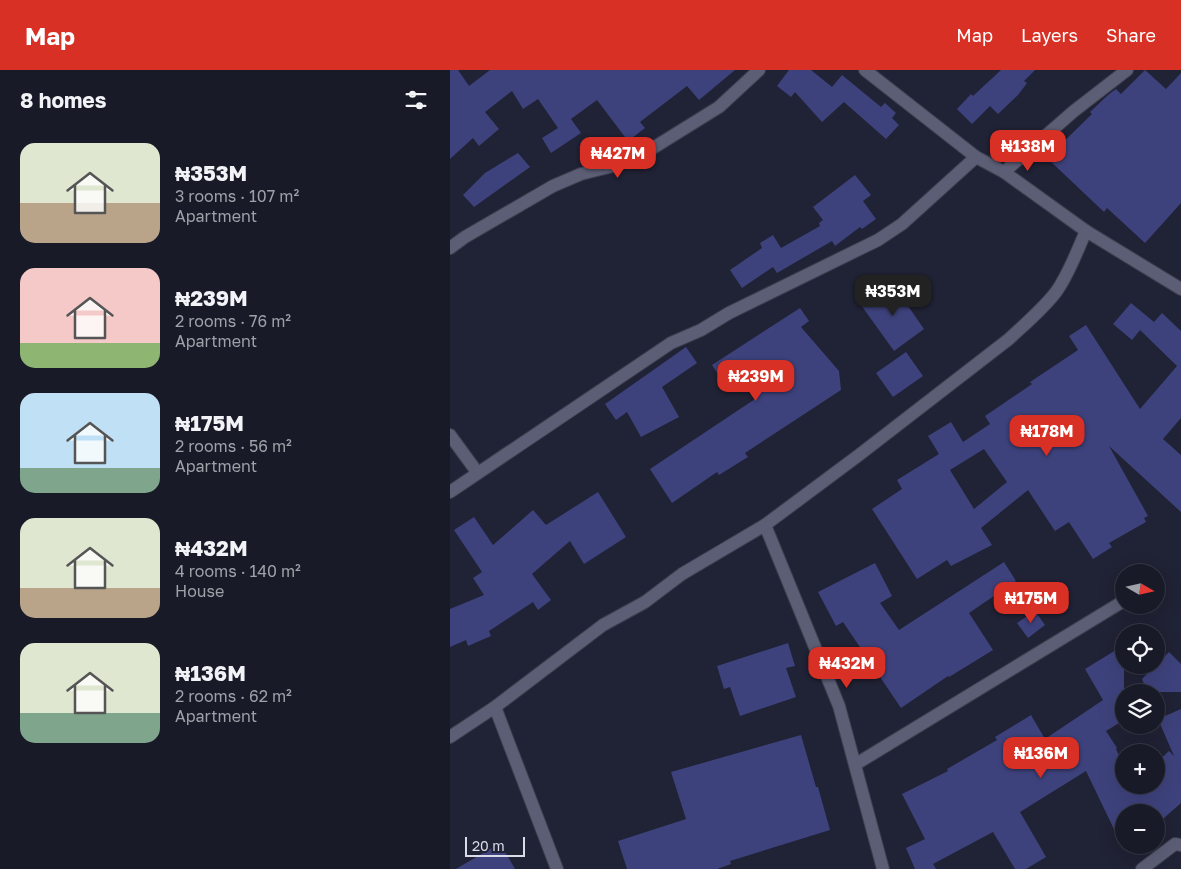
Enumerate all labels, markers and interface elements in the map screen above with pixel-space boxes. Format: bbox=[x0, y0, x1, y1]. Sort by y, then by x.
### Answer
text: Map bbox=[25, 21, 75, 50]
text: Map bbox=[956, 24, 993, 46]
text: Layers bbox=[1021, 24, 1078, 46]
text: Share bbox=[1106, 24, 1156, 46]
icon: filters bbox=[402, 86, 430, 114]
text: 8 homes bbox=[20, 87, 107, 113]
pin: ₦138M bbox=[993, 129, 1063, 172]
pin: ₦427M bbox=[583, 136, 653, 179]
text: ₦138M bbox=[1001, 136, 1055, 156]
text: ₦427M bbox=[591, 143, 645, 163]
text: ₦353M bbox=[175, 160, 247, 186]
icon: home bbox=[60, 163, 120, 223]
text: 3 rooms · 107 m² bbox=[175, 186, 299, 206]
text: Apartment bbox=[175, 206, 257, 226]
pin: ₦353M bbox=[858, 274, 928, 317]
text: ₦353M bbox=[865, 281, 921, 301]
text: ₦239M bbox=[175, 285, 248, 311]
icon: home bbox=[60, 288, 120, 348]
text: 2 rooms · 76 m² bbox=[175, 311, 291, 331]
text: Apartment bbox=[175, 331, 257, 351]
pin: ₦239M bbox=[721, 360, 791, 402]
text: ₦239M bbox=[728, 366, 784, 386]
text: ₦175M bbox=[175, 410, 244, 436]
icon: home bbox=[60, 413, 120, 473]
pin: ₦178M bbox=[1012, 414, 1082, 457]
text: ₦178M bbox=[1021, 421, 1074, 441]
text: 2 rooms · 56 m² bbox=[175, 436, 292, 456]
text: Apartment bbox=[175, 456, 257, 476]
text: ₦432M bbox=[175, 535, 248, 561]
icon: home bbox=[60, 538, 120, 598]
text: 4 rooms · 140 m² bbox=[175, 561, 301, 581]
north arrow bbox=[1115, 564, 1165, 614]
map controls bbox=[1115, 564, 1165, 854]
text: House bbox=[175, 581, 224, 601]
pin: ₦175M bbox=[996, 582, 1066, 624]
text: ₦175M bbox=[1005, 588, 1057, 608]
button: locate bbox=[1115, 624, 1165, 674]
pin: ₦432M bbox=[812, 646, 882, 689]
text: ₦432M bbox=[819, 653, 875, 673]
text: ₦136M bbox=[175, 660, 246, 686]
icon: home bbox=[60, 663, 120, 723]
button: layers bbox=[1115, 684, 1165, 734]
text: 2 rooms · 62 m² bbox=[175, 686, 292, 706]
text: Apartment bbox=[175, 706, 257, 726]
pin: ₦136M bbox=[1006, 736, 1076, 779]
text: ₦136M bbox=[1014, 743, 1068, 763]
button: + bbox=[1115, 744, 1165, 794]
button: − bbox=[1115, 804, 1165, 854]
scale bar bbox=[465, 834, 525, 857]
text: 20 m bbox=[472, 837, 505, 854]

